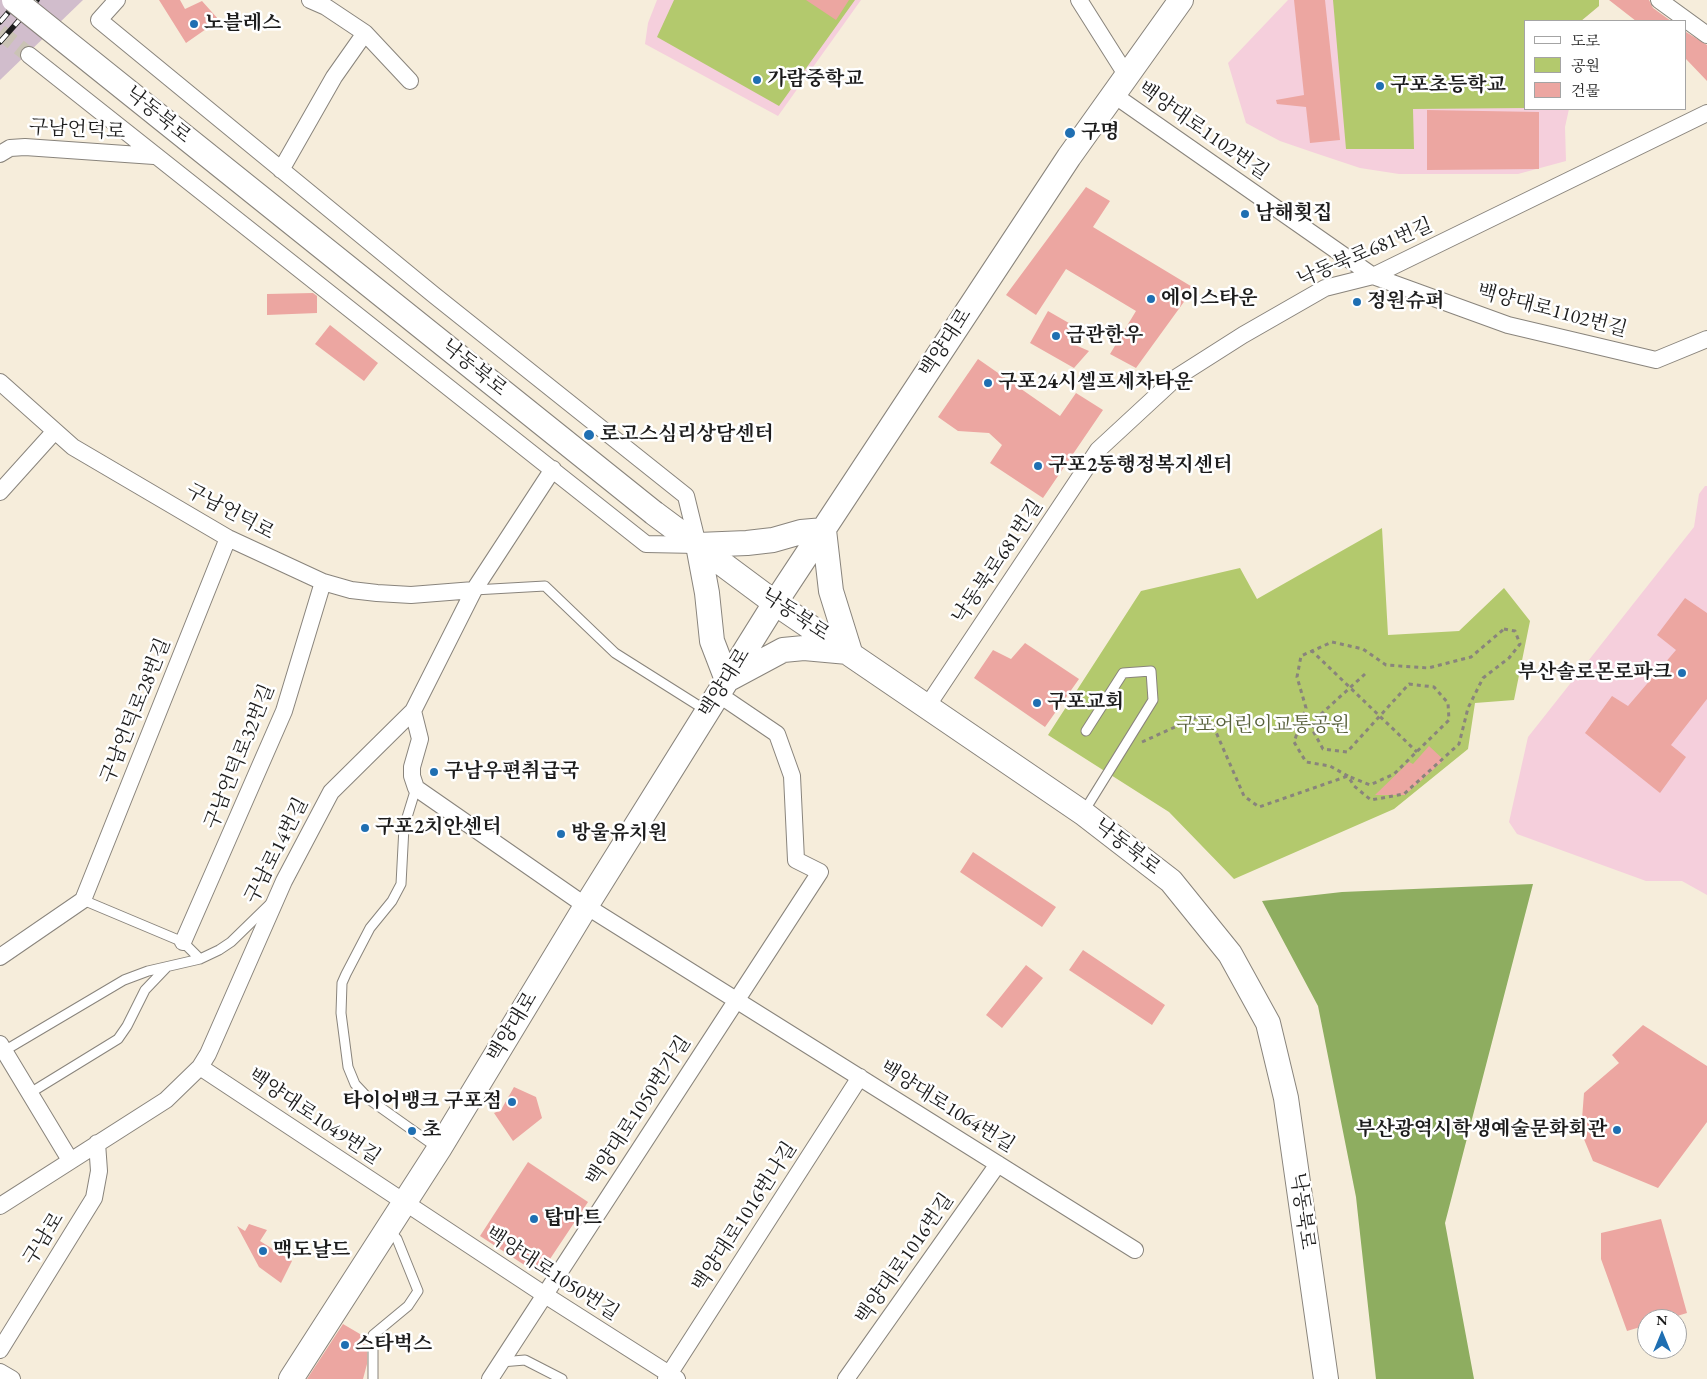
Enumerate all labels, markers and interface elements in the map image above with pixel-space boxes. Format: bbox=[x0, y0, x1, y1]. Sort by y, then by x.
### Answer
place label: 노블레스 bbox=[204, 12, 281, 36]
marker: 노블레스 bbox=[188, 18, 200, 30]
legend bbox=[1524, 20, 1687, 110]
text: 도로 bbox=[1571, 31, 1600, 50]
text: 공원 bbox=[1571, 56, 1600, 75]
place label: 가람중학교 bbox=[767, 68, 864, 92]
marker: 가람중학교 bbox=[751, 74, 763, 86]
place label: 구포초등학교 bbox=[1390, 74, 1506, 98]
street label: 백양대로1102번길 bbox=[1133, 77, 1273, 185]
marker: 구포초등학교 bbox=[1374, 80, 1386, 92]
street label: 낙동북로 bbox=[120, 81, 196, 149]
text: 건물 bbox=[1571, 81, 1600, 100]
street label: 구남언덕로 bbox=[28, 115, 126, 145]
place label: 구명 bbox=[1081, 121, 1120, 145]
marker: 구명 bbox=[1063, 126, 1077, 140]
place label: 남해횟집 bbox=[1255, 202, 1332, 226]
marker: 남해횟집 bbox=[1239, 208, 1251, 220]
street label: 낙동북로681번길 bbox=[1294, 214, 1436, 292]
street label: 백양대로1102번길 bbox=[1474, 279, 1630, 343]
place label: 에이스타운 bbox=[1161, 287, 1258, 311]
place label: 정원슈퍼 bbox=[1367, 290, 1444, 314]
marker: 에이스타운 bbox=[1145, 293, 1157, 305]
marker: 정원슈퍼 bbox=[1351, 296, 1363, 308]
street label: 백양대로 bbox=[915, 304, 977, 382]
place label: 금관한우 bbox=[1066, 324, 1143, 348]
marker: 금관한우 bbox=[1050, 330, 1062, 342]
street label: 낙동북로 bbox=[436, 334, 512, 402]
place label: 구포24시셀프세차타운 bbox=[998, 371, 1193, 395]
marker: 구포24시셀프세차타운 bbox=[982, 377, 994, 389]
place label: 로고스심리상담센터 bbox=[600, 423, 774, 447]
marker: 로고스심리상담센터 bbox=[582, 428, 596, 442]
place label: 구포2동행정복지센터 bbox=[1048, 454, 1232, 478]
marker: 구포2동행정복지센터 bbox=[1032, 460, 1044, 472]
street label: 구남언덕로 bbox=[182, 479, 278, 545]
street label: 낙동북로681번길 bbox=[948, 495, 1048, 629]
street label: 낙동북로 bbox=[756, 583, 834, 647]
street label: 구남언덕로28번길 bbox=[96, 635, 176, 787]
street label: 백양대로 bbox=[694, 644, 756, 722]
place label: 부산솔로몬로파크 bbox=[1517, 661, 1672, 685]
marker: 부산솔로몬로파크 bbox=[1676, 667, 1688, 679]
street label: 구남언덕로32번길 bbox=[200, 681, 280, 833]
place label: 구포교회 bbox=[1047, 691, 1124, 715]
marker: 구포교회 bbox=[1031, 697, 1043, 709]
park label: 구포어린이교통공원 bbox=[1176, 714, 1350, 738]
place label: 구남우편취급국 bbox=[444, 760, 579, 784]
marker: 구남우편취급국 bbox=[428, 766, 440, 778]
street label: 구남로14번길 bbox=[240, 794, 314, 908]
street label: 낙동북로 bbox=[1089, 814, 1165, 880]
place label: 구포2치안센터 bbox=[375, 816, 501, 840]
marker: 구포2치안센터 bbox=[359, 822, 371, 834]
place label: 방울유치원 bbox=[571, 822, 668, 846]
marker: 방울유치원 bbox=[555, 828, 567, 840]
street label: 백양대로 bbox=[483, 988, 543, 1066]
street label: 백양대로1050번가길 bbox=[582, 1032, 696, 1190]
street label: 백양대로1064번길 bbox=[875, 1056, 1019, 1158]
street label: 백양대로1049번길 bbox=[243, 1064, 385, 1170]
place label: 타이어뱅크 구포점 bbox=[343, 1090, 502, 1114]
marker: 타이어뱅크 구포점 bbox=[506, 1096, 518, 1108]
place label: 부산광역시학생예술문화회관 bbox=[1356, 1118, 1607, 1142]
place label: 초 bbox=[422, 1119, 441, 1143]
marker: 부산광역시학생예술문화회관 bbox=[1611, 1124, 1623, 1136]
marker: 초 bbox=[406, 1125, 418, 1137]
street label: 백양대로1016번나길 bbox=[688, 1138, 802, 1296]
street label: 낙동북로 bbox=[1285, 1171, 1319, 1251]
street label: 백양대로1016번길 bbox=[851, 1189, 959, 1329]
place label: 탑마트 bbox=[544, 1207, 602, 1231]
street label: 구남로 bbox=[18, 1208, 70, 1270]
marker: 탑마트 bbox=[528, 1213, 540, 1225]
street label: 백양대로1050번길 bbox=[481, 1222, 623, 1326]
place label: 맥도날드 bbox=[273, 1239, 350, 1263]
marker: 맥도날드 bbox=[257, 1245, 269, 1257]
north arrow bbox=[1637, 1309, 1687, 1359]
text: N bbox=[1656, 1311, 1668, 1329]
place label: 스타벅스 bbox=[355, 1333, 432, 1357]
marker: 스타벅스 bbox=[339, 1339, 351, 1351]

